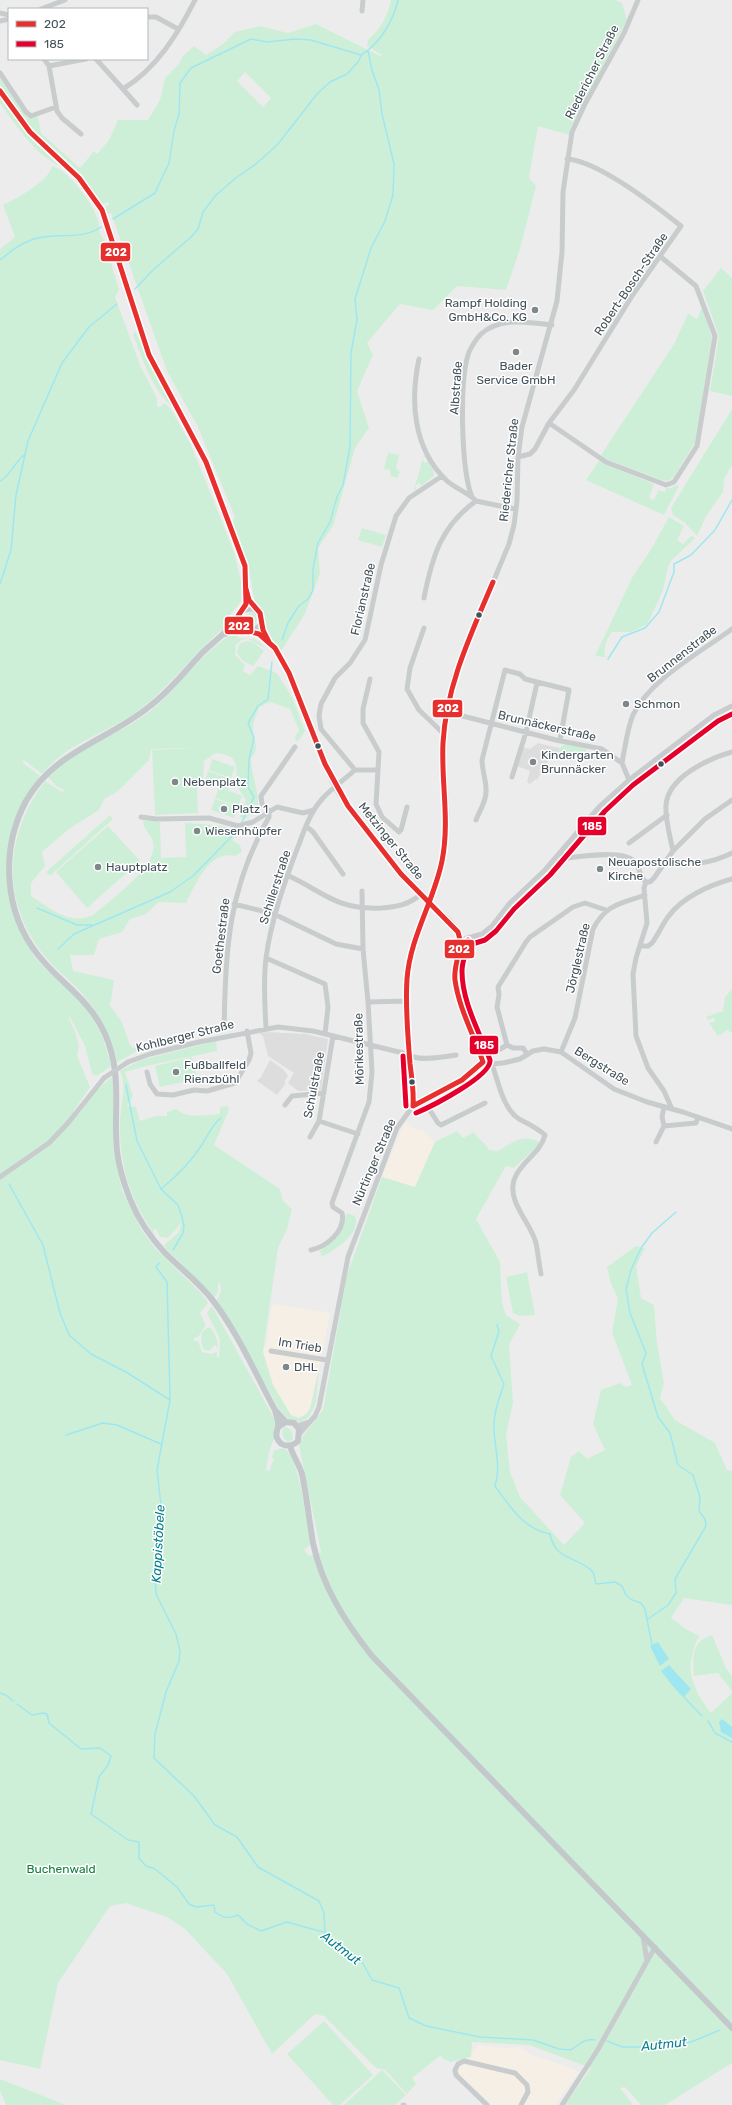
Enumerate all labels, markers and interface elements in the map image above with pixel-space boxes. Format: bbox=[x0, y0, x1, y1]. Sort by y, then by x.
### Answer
legend bbox=[8, 8, 148, 60]
text: 202 bbox=[44, 17, 66, 31]
street label: Riedericher Straße bbox=[562, 22, 622, 121]
text: 185 bbox=[44, 37, 64, 51]
street label: Robert-Bosch-Straße bbox=[591, 230, 671, 338]
line badge: 202 bbox=[100, 242, 131, 262]
text: 202 bbox=[105, 246, 127, 259]
place label: Rampf Holding GmbH&Co. KG bbox=[445, 296, 527, 324]
marker: Rampf Holding GmbH&Co. KG bbox=[530, 305, 540, 315]
marker: Bader Service GmbH bbox=[511, 347, 521, 357]
place label: Bader Service GmbH bbox=[476, 359, 556, 387]
street label: Albstraße bbox=[447, 360, 465, 415]
street label: Riedericher Straße bbox=[497, 417, 521, 522]
street label: Florianstraße bbox=[348, 561, 378, 637]
unlabelled marker bbox=[474, 610, 484, 620]
line badge: 202 bbox=[224, 616, 254, 635]
text: 202 bbox=[228, 620, 250, 633]
street label: Brunnenstraße bbox=[645, 622, 720, 685]
place label: Schmon bbox=[634, 697, 680, 711]
line badge: 202 bbox=[432, 699, 463, 718]
marker: Schmon bbox=[621, 699, 631, 709]
text: 202 bbox=[437, 702, 459, 715]
street label: Brunnäckerstraße bbox=[496, 708, 598, 744]
unlabelled marker bbox=[313, 741, 323, 751]
place label: Kindergarten Brunnäcker bbox=[541, 748, 614, 776]
marker: Kindergarten Brunnäcker bbox=[528, 757, 538, 767]
unlabelled marker bbox=[656, 759, 666, 769]
place label: Nebenplatz bbox=[183, 775, 247, 789]
marker: Nebenplatz bbox=[170, 777, 180, 787]
street label: Metzinger Straße bbox=[356, 800, 427, 883]
place label: Platz 1 bbox=[232, 802, 268, 816]
marker: Platz 1 bbox=[219, 804, 229, 814]
line badge: 185 bbox=[577, 816, 607, 836]
text: 185 bbox=[582, 820, 602, 833]
place label: Wiesenhüpfer bbox=[205, 824, 282, 838]
marker: Wiesenhüpfer bbox=[192, 826, 202, 836]
street label: Schillerstraße bbox=[256, 848, 294, 926]
place label: Neuapostolische Kirche bbox=[608, 855, 702, 883]
place label: Hauptplatz bbox=[106, 860, 168, 874]
marker: Hauptplatz bbox=[93, 862, 103, 872]
marker: Neuapostolische Kirche bbox=[595, 864, 605, 874]
street label: Goethestraße bbox=[209, 897, 233, 975]
street label: Jörglestraße bbox=[563, 921, 593, 994]
line badge: 202 bbox=[444, 939, 475, 959]
text: 202 bbox=[448, 943, 470, 956]
street label: Mörikestraße bbox=[351, 1013, 367, 1085]
street label: Kohlberger Straße bbox=[135, 1017, 236, 1055]
line badge: 185 bbox=[469, 1035, 499, 1055]
text: 185 bbox=[474, 1039, 494, 1052]
street label: Bergstraße bbox=[572, 1044, 632, 1089]
street label: Schulstraße bbox=[301, 1050, 327, 1119]
place label: Fußballfeld Rienzbühl bbox=[184, 1058, 246, 1086]
marker: Fußballfeld Rienzbühl bbox=[171, 1067, 181, 1077]
unlabelled marker bbox=[407, 1077, 417, 1087]
street label: Nürtinger Straße bbox=[349, 1116, 399, 1208]
street label: Im Trieb bbox=[277, 1335, 323, 1355]
place label: DHL bbox=[294, 1360, 318, 1374]
marker: DHL bbox=[281, 1362, 291, 1372]
water label: Kappistöbele bbox=[148, 1504, 168, 1584]
park label: Buchenwald bbox=[26, 1862, 96, 1876]
water label: Autmut bbox=[317, 1928, 365, 1968]
water label: Autmut bbox=[639, 2034, 689, 2054]

